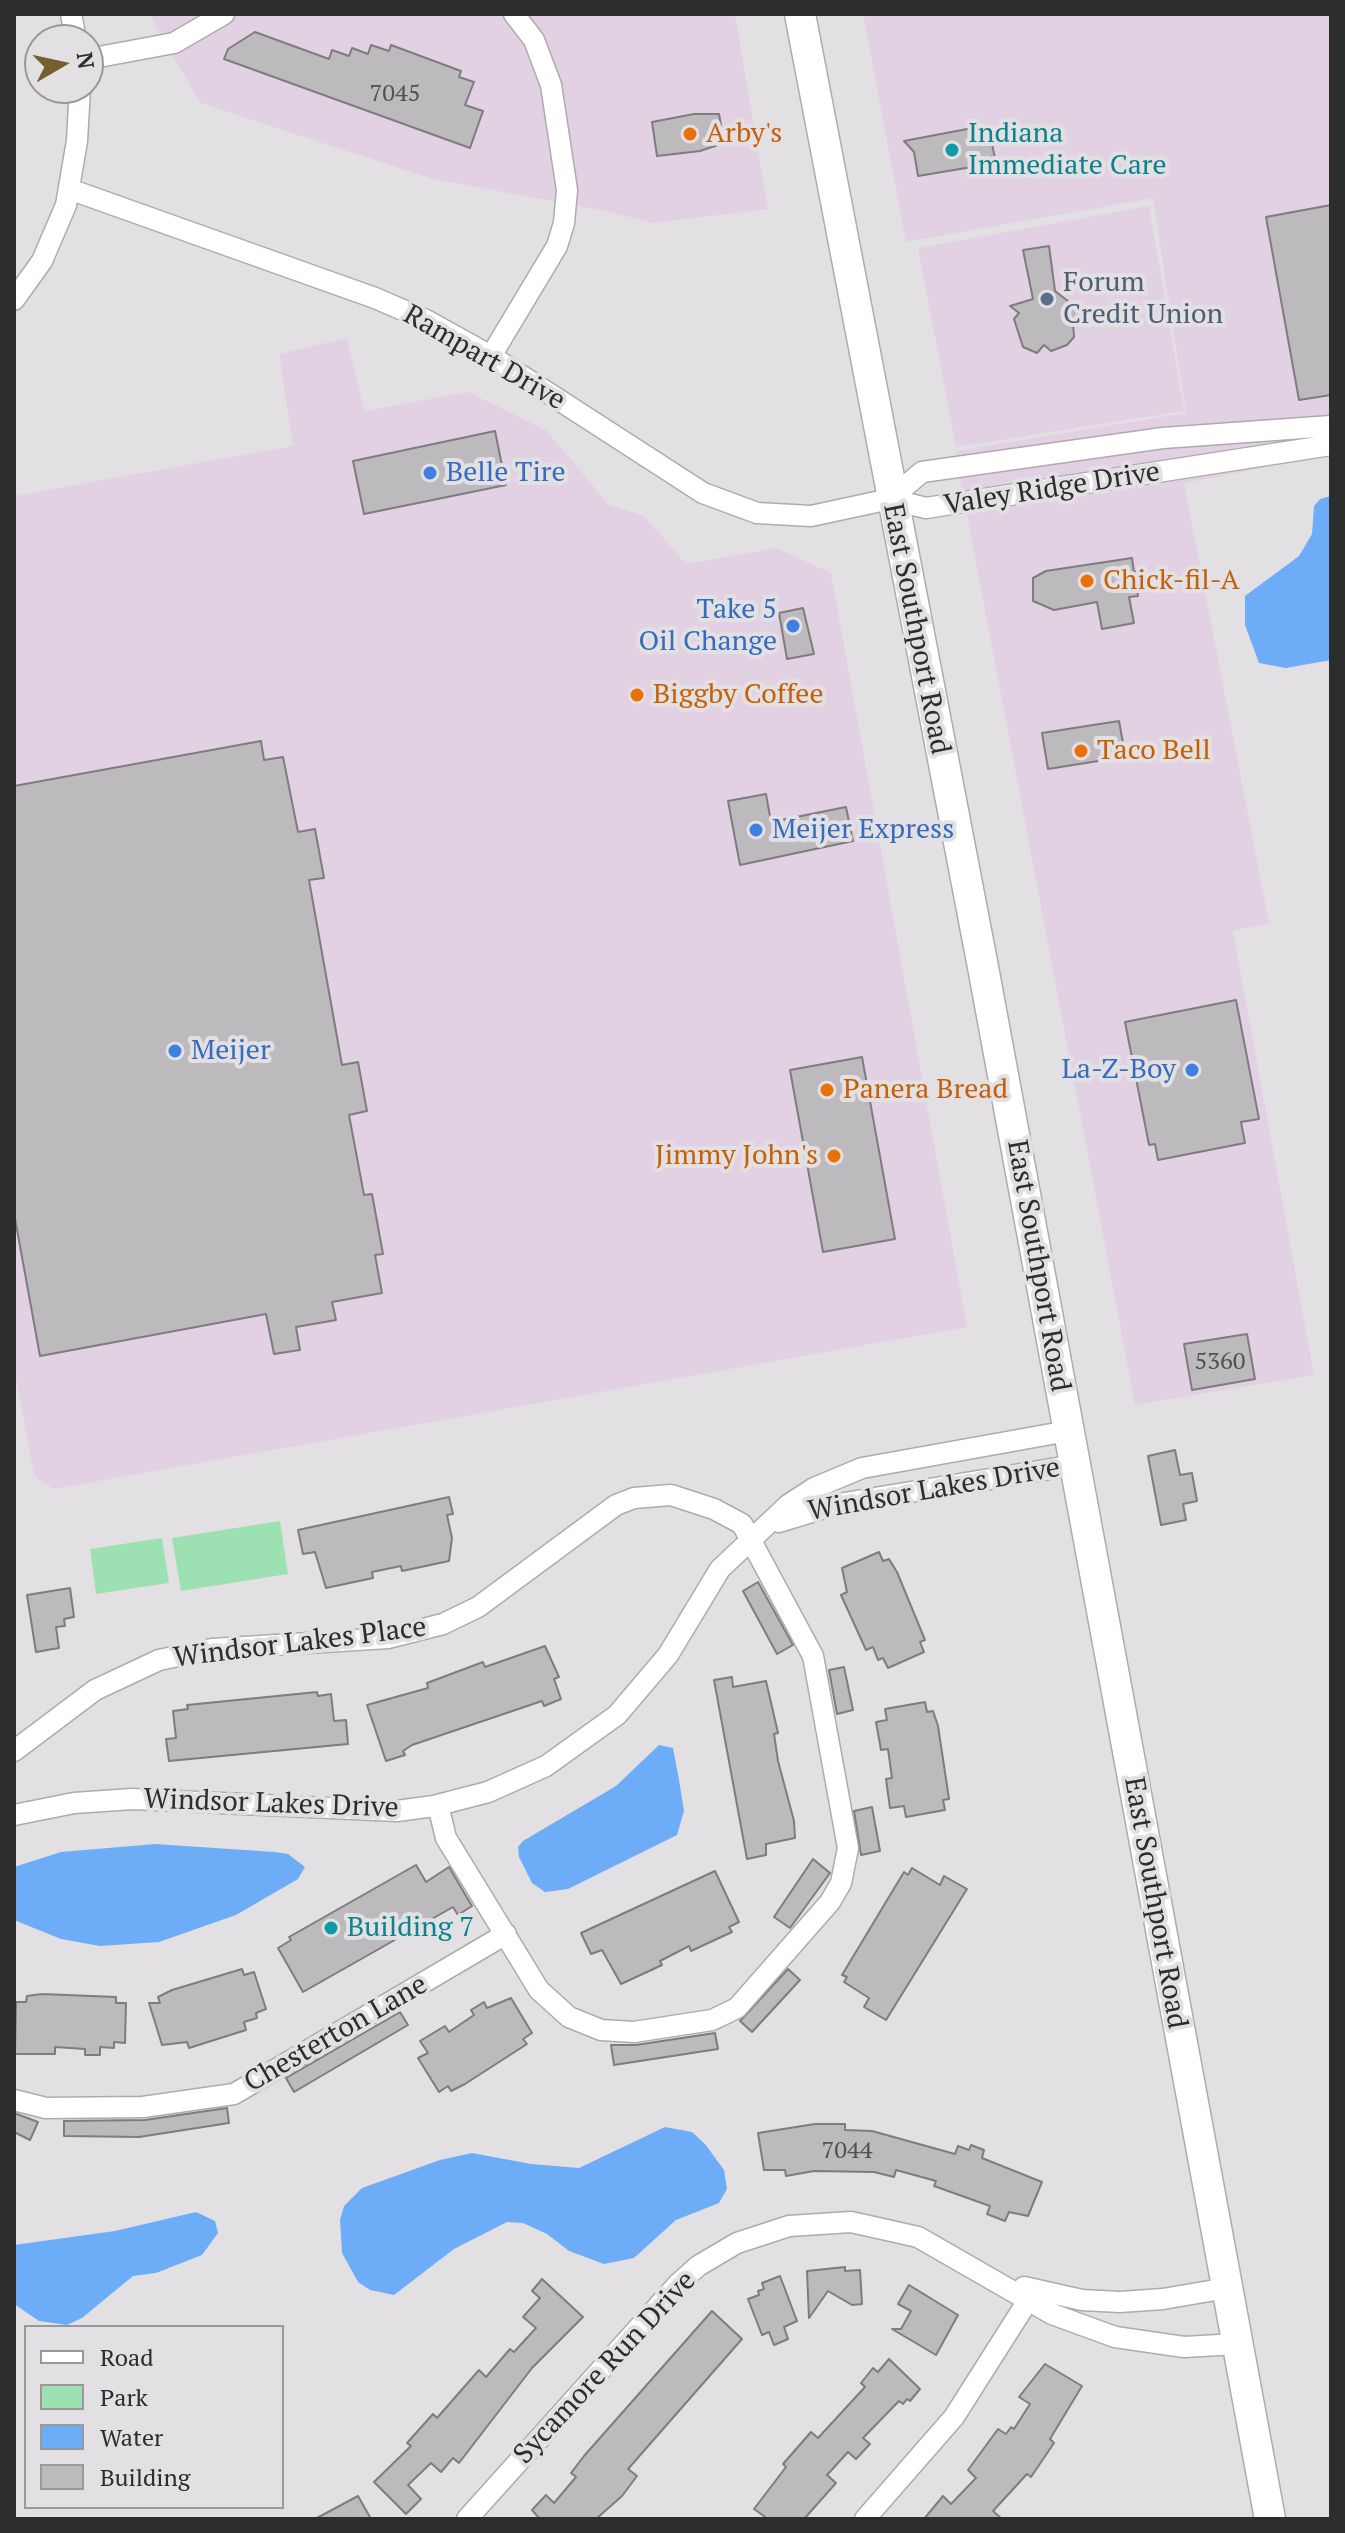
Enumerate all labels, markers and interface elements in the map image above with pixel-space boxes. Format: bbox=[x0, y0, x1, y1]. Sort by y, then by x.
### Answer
north arrow bbox=[24, 24, 104, 104]
text: N bbox=[71, 50, 102, 71]
house number: 7045 bbox=[369, 80, 421, 108]
place label: Arby's bbox=[706, 117, 782, 151]
place label: Indiana Immediate Care bbox=[968, 117, 1167, 183]
marker: Arby's bbox=[681, 125, 699, 143]
marker: Indiana Immediate Care bbox=[943, 141, 961, 159]
place label: Forum Credit Union bbox=[1063, 266, 1223, 332]
marker: Forum Credit Union bbox=[1038, 290, 1056, 308]
street label: Rampart Drive bbox=[397, 298, 571, 418]
street label: Valey Ridge Drive bbox=[942, 455, 1162, 523]
place label: Belle Tire bbox=[446, 456, 566, 490]
marker: Belle Tire bbox=[421, 464, 439, 482]
street label: East Southport Road bbox=[875, 501, 957, 757]
place label: Chick-fil-A bbox=[1103, 564, 1240, 598]
marker: Chick-fil-A bbox=[1078, 572, 1096, 590]
place label: Take 5 Oil Change bbox=[639, 593, 777, 659]
marker: Take 5 Oil Change bbox=[784, 617, 802, 635]
place label: Biggby Coffee bbox=[653, 678, 823, 712]
marker: Biggby Coffee bbox=[628, 686, 646, 704]
place label: Taco Bell bbox=[1097, 734, 1211, 768]
marker: Taco Bell bbox=[1072, 742, 1090, 760]
place label: Meijer Express bbox=[772, 813, 954, 847]
marker: Meijer Express bbox=[747, 821, 765, 839]
place label: Meijer bbox=[191, 1034, 271, 1068]
marker: Meijer bbox=[166, 1042, 184, 1060]
place label: La-Z-Boy bbox=[1061, 1053, 1176, 1087]
marker: La-Z-Boy bbox=[1183, 1061, 1201, 1079]
place label: Panera Bread bbox=[843, 1073, 1008, 1107]
marker: Panera Bread bbox=[818, 1081, 836, 1099]
street label: East Southport Road bbox=[999, 1138, 1077, 1394]
place label: Jimmy John's bbox=[655, 1139, 818, 1173]
marker: Jimmy John's bbox=[825, 1147, 843, 1165]
house number: 5360 bbox=[1194, 1348, 1246, 1376]
street label: Windsor Lakes Drive bbox=[805, 1451, 1063, 1529]
street label: Windsor Lakes Place bbox=[172, 1611, 428, 1675]
street label: East Southport Road bbox=[1116, 1775, 1194, 2031]
street label: Windsor Lakes Drive bbox=[143, 1783, 399, 1825]
place label: Building 7 bbox=[347, 1911, 474, 1945]
marker: Building 7 bbox=[322, 1919, 340, 1937]
street label: Chesterton Lane bbox=[239, 1968, 433, 2100]
house number: 7044 bbox=[821, 2137, 873, 2165]
street label: Sycamore Run Drive bbox=[507, 2265, 703, 2471]
legend bbox=[24, 2325, 284, 2509]
text: Road bbox=[100, 2341, 154, 2373]
text: Park bbox=[100, 2381, 148, 2413]
text: Water bbox=[100, 2421, 163, 2453]
text: Building bbox=[100, 2461, 190, 2493]

